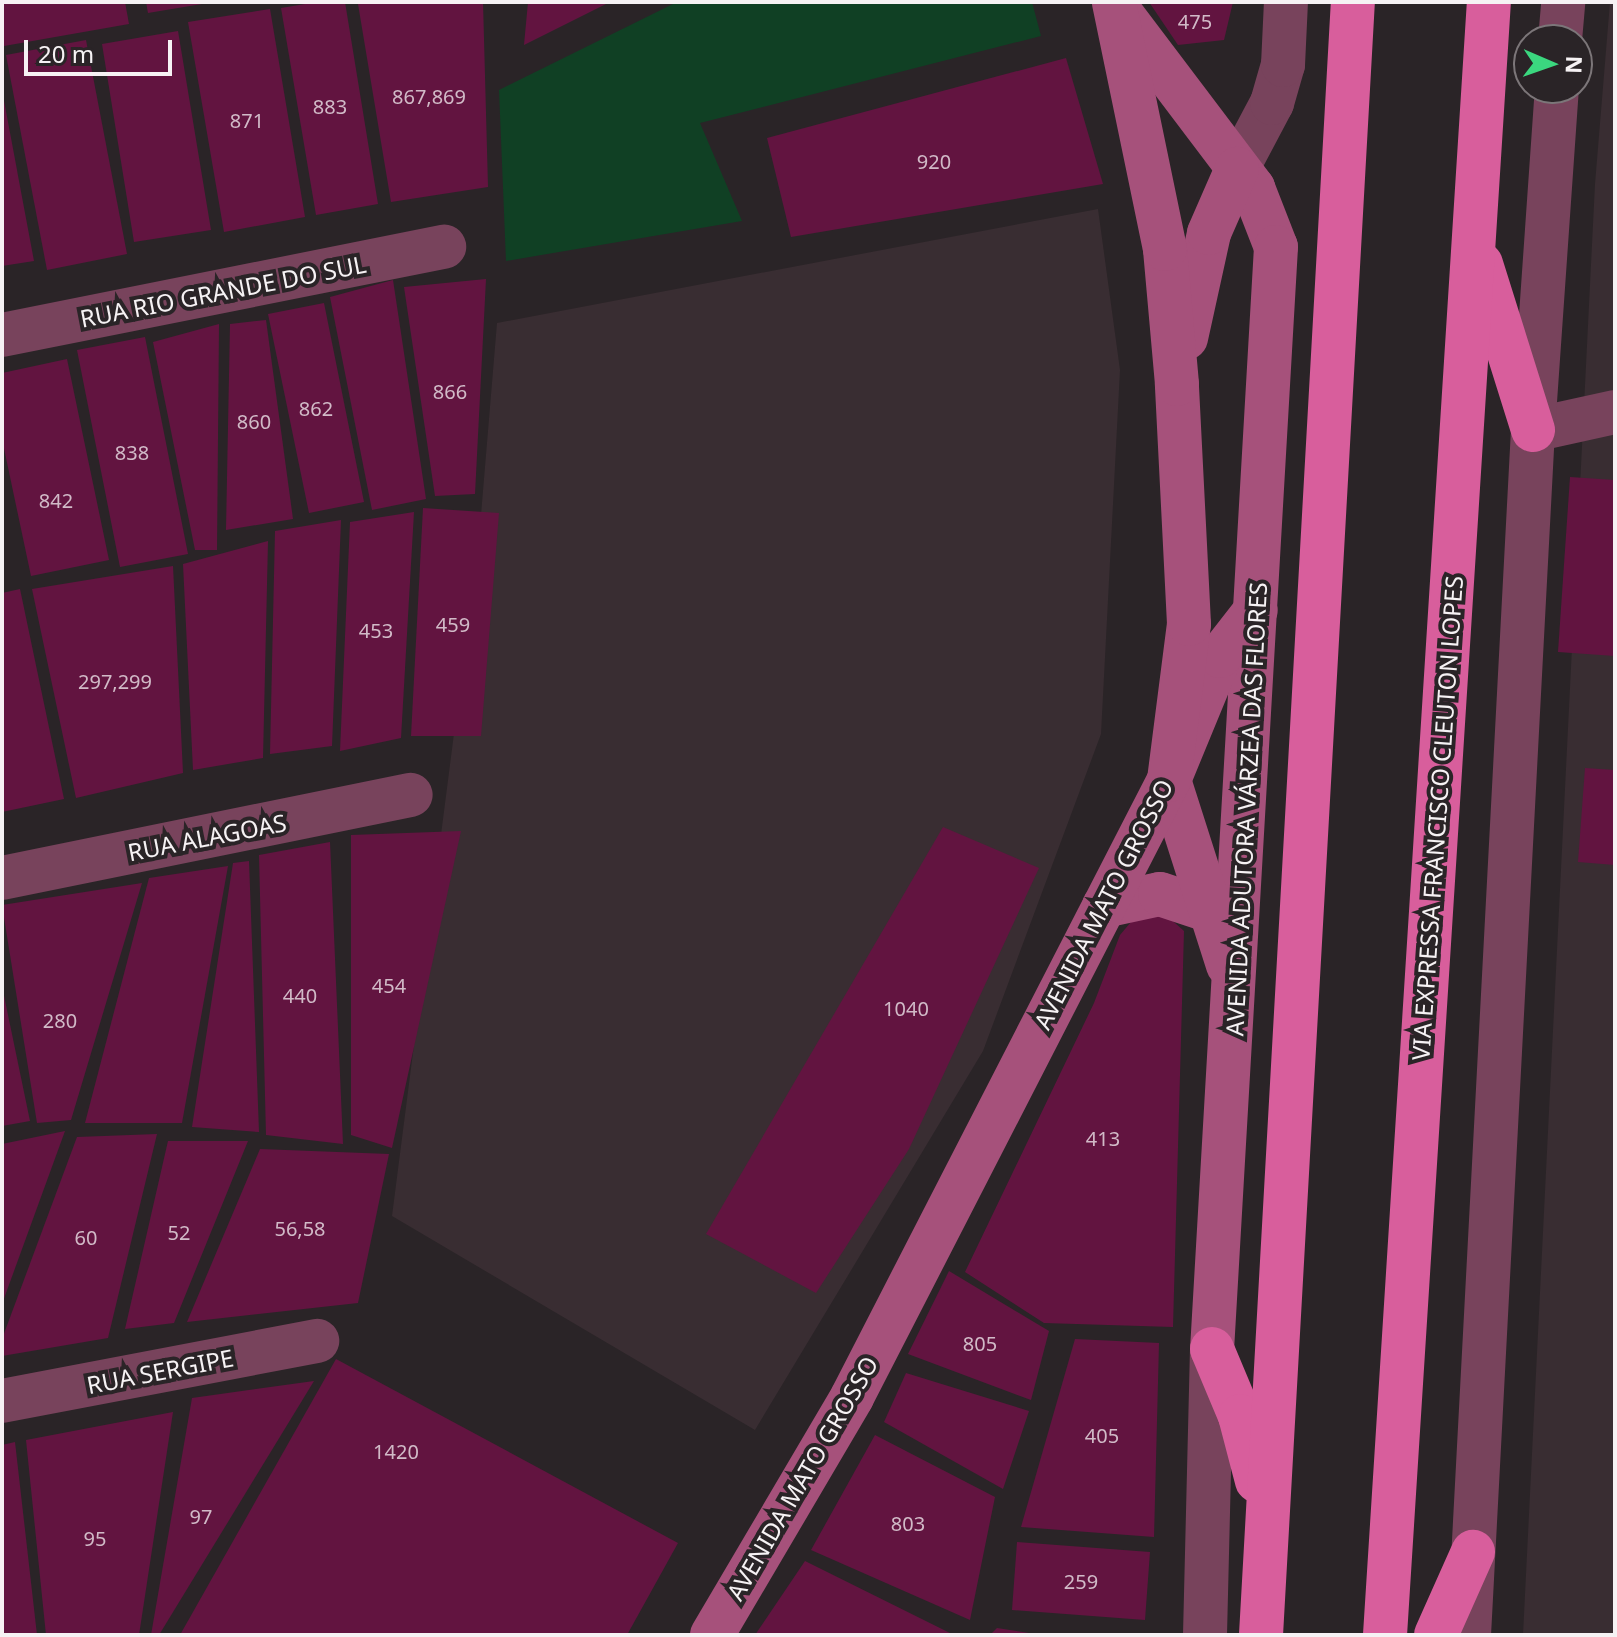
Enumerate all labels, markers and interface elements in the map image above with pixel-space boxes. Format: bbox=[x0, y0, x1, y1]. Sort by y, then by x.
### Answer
house number: 475 bbox=[1178, 9, 1212, 33]
scale bar bbox=[28, 24, 176, 74]
north arrow bbox=[1513, 24, 1593, 104]
text: 20 m bbox=[38, 37, 94, 70]
text: N bbox=[1560, 55, 1590, 74]
house number: 867,869 bbox=[392, 84, 466, 108]
house number: 883 bbox=[313, 94, 347, 118]
house number: 871 bbox=[230, 108, 264, 132]
house number: 920 bbox=[917, 149, 951, 173]
street label: RUA RIO GRANDE DO SUL bbox=[78, 249, 368, 333]
house number: 866 bbox=[433, 379, 467, 403]
house number: 862 bbox=[299, 396, 333, 420]
house number: 860 bbox=[237, 409, 271, 433]
house number: 838 bbox=[115, 440, 149, 464]
house number: 842 bbox=[39, 488, 73, 512]
street label: VIA EXPRESSA FRANCISCO CLEUTON LOPES bbox=[1406, 575, 1468, 1061]
street label: AVENIDA ADUTORA VÁRZEA DAS FLORES bbox=[1220, 581, 1272, 1037]
house number: 459 bbox=[436, 612, 470, 636]
house number: 453 bbox=[359, 618, 393, 642]
house number: 297,299 bbox=[78, 669, 152, 693]
street label: AVENIDA MATO GROSSO bbox=[1027, 774, 1179, 1034]
street label: RUA ALAGOAS bbox=[125, 808, 289, 866]
house number: 454 bbox=[372, 973, 406, 997]
house number: 440 bbox=[283, 983, 317, 1007]
house number: 1040 bbox=[883, 996, 929, 1020]
house number: 280 bbox=[43, 1008, 77, 1032]
house number: 413 bbox=[1086, 1126, 1120, 1150]
house number: 56,58 bbox=[274, 1216, 326, 1240]
house number: 52 bbox=[168, 1220, 190, 1244]
house number: 60 bbox=[75, 1225, 97, 1249]
house number: 805 bbox=[963, 1331, 997, 1355]
street label: RUA SERGIPE bbox=[84, 1343, 236, 1399]
street label: AVENIDA MATO GROSSO bbox=[720, 1351, 884, 1605]
house number: 405 bbox=[1085, 1423, 1119, 1447]
house number: 1420 bbox=[373, 1439, 419, 1463]
house number: 97 bbox=[190, 1504, 212, 1528]
house number: 803 bbox=[891, 1511, 925, 1535]
house number: 95 bbox=[84, 1526, 106, 1550]
house number: 259 bbox=[1064, 1569, 1098, 1593]

